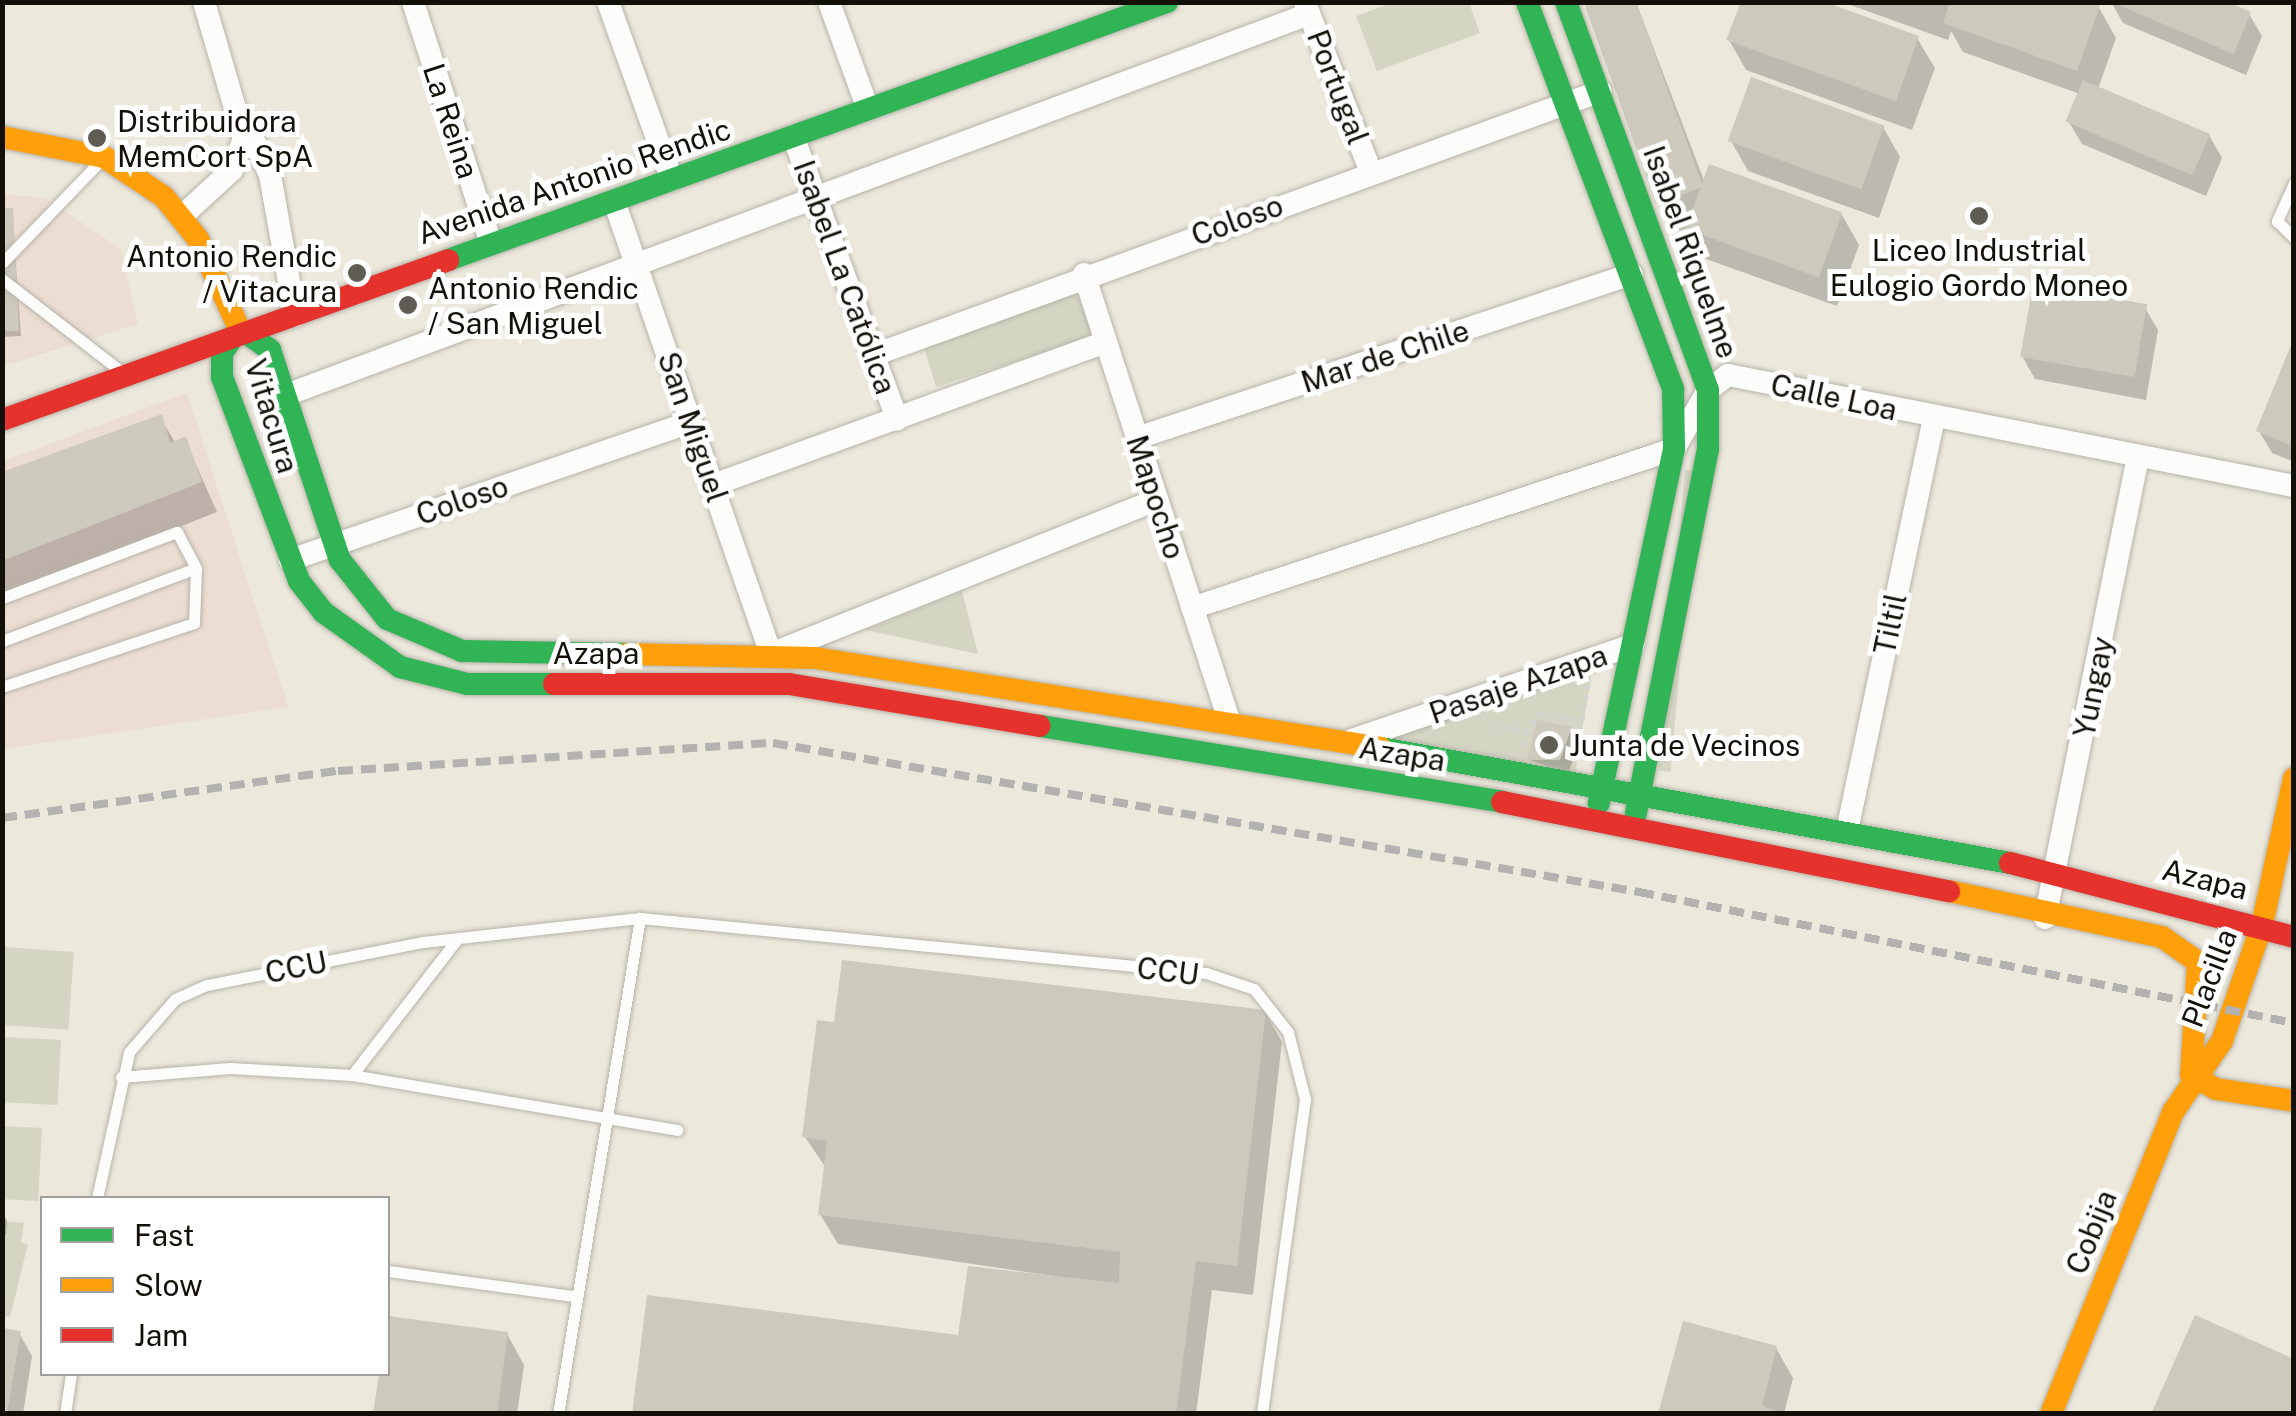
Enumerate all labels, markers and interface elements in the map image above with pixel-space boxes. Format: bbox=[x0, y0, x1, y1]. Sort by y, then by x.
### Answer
street label: Portugal bbox=[1300, 25, 1376, 149]
street label: La Reina bbox=[415, 59, 487, 183]
place label: Distribuidora MemCort SpA bbox=[117, 103, 313, 174]
street label: Avenida Antonio Rendic bbox=[413, 110, 735, 252]
marker: Distribuidora MemCort SpA bbox=[86, 127, 108, 149]
street label: Isabel Riquelme bbox=[1636, 141, 1746, 363]
street label: Isabel La Católica bbox=[786, 155, 904, 399]
street label: Coloso bbox=[1186, 187, 1288, 253]
marker: Liceo Industrial Eulogio Gordo Moneo bbox=[1968, 205, 1990, 227]
place label: Liceo Industrial Eulogio Gordo Moneo bbox=[1830, 232, 2128, 302]
place label: Antonio Rendic / Vitacura bbox=[126, 238, 337, 308]
marker: Antonio Rendic / Vitacura bbox=[346, 262, 368, 284]
place label: Antonio Rendic / San Miguel bbox=[428, 270, 639, 340]
marker: Antonio Rendic / San Miguel bbox=[397, 294, 419, 316]
street label: Mar de Chile bbox=[1296, 312, 1474, 400]
street label: San Miguel bbox=[650, 347, 736, 507]
street label: Vitacura bbox=[238, 355, 306, 477]
street label: Calle Loa bbox=[1767, 366, 1901, 428]
street label: Mapocho bbox=[1119, 430, 1193, 564]
street label: Coloso bbox=[411, 468, 513, 532]
street label: Tiltil bbox=[1866, 590, 1914, 658]
street label: Yungay bbox=[2066, 633, 2120, 741]
street label: Azapa bbox=[553, 635, 639, 671]
street label: Pasaje Azapa bbox=[1424, 637, 1612, 731]
place label: Junta de Vecinos bbox=[1569, 727, 1801, 763]
street label: Azapa bbox=[1356, 729, 1448, 779]
marker: Junta de Vecinos bbox=[1538, 734, 1560, 756]
street label: Azapa bbox=[2159, 851, 2251, 907]
street label: Placilla bbox=[2174, 924, 2244, 1032]
street label: CCU bbox=[262, 943, 330, 991]
street label: CCU bbox=[1135, 949, 1201, 993]
street label: Cobija bbox=[2058, 1185, 2124, 1279]
legend bbox=[40, 1196, 390, 1376]
text: Fast bbox=[134, 1217, 194, 1253]
text: Slow bbox=[134, 1267, 203, 1303]
text: Jam bbox=[134, 1317, 188, 1353]

